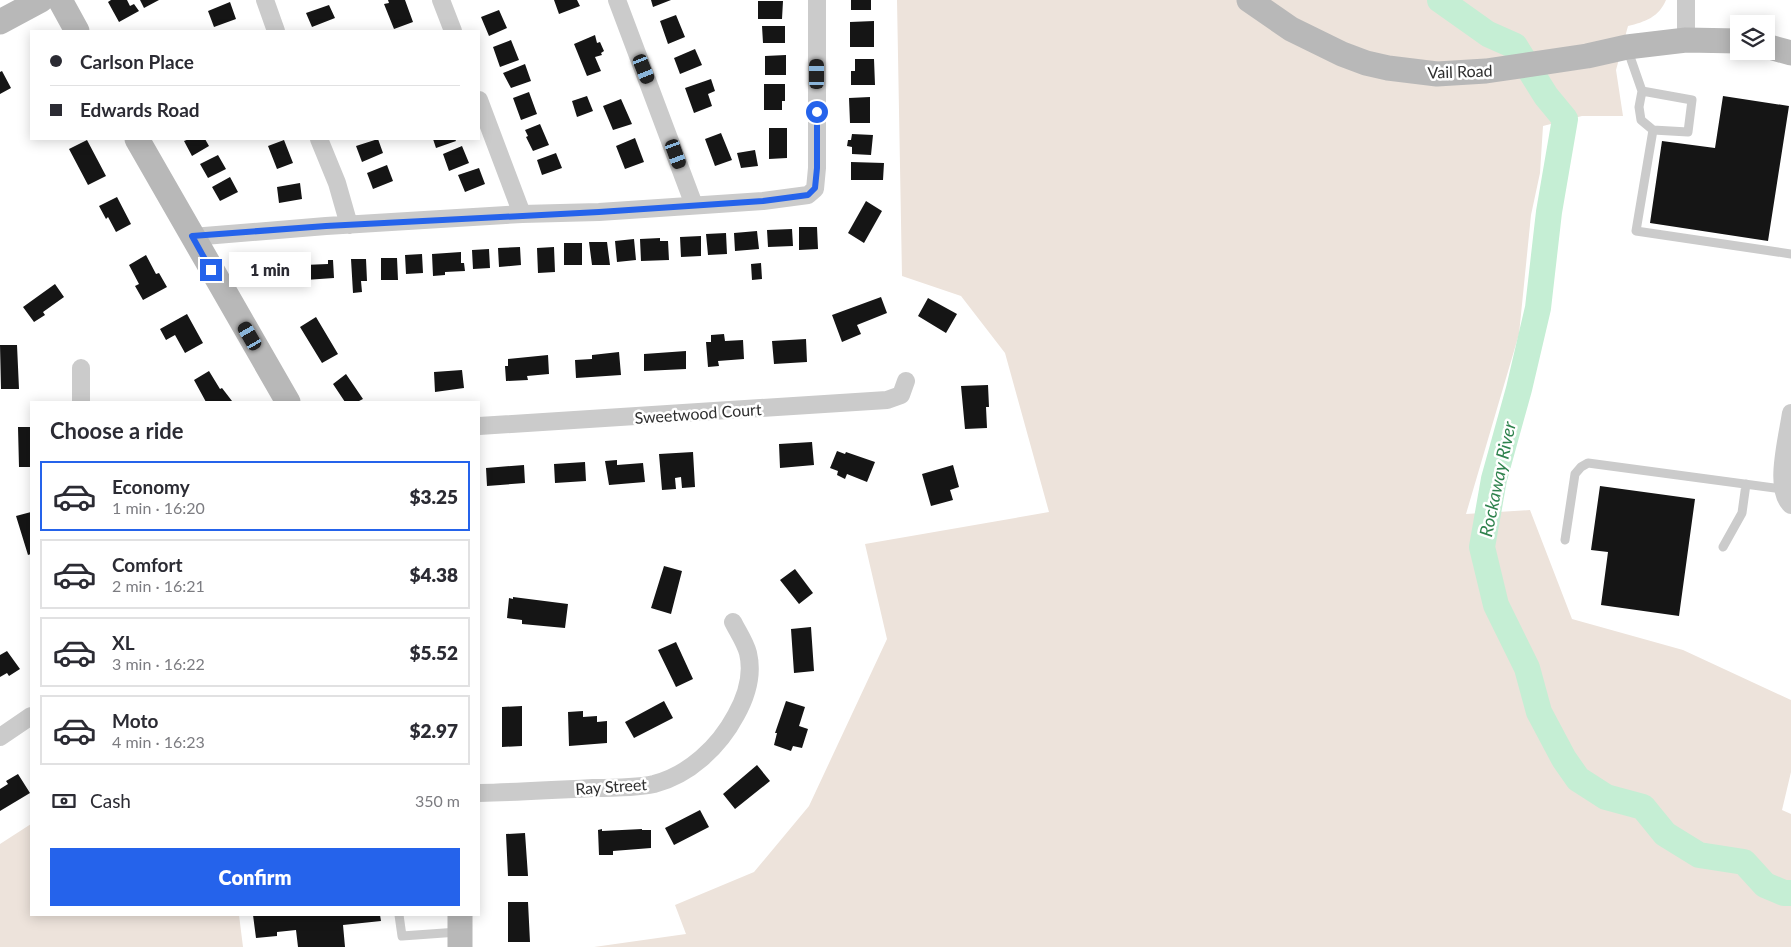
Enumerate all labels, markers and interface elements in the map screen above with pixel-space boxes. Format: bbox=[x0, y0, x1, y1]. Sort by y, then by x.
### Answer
map controls bbox=[1730, 15, 1775, 60]
button: layers bbox=[1730, 15, 1775, 60]
text: Carlson Place bbox=[80, 50, 194, 73]
car bbox=[631, 52, 656, 86]
car bbox=[809, 59, 824, 89]
street label: Vail Road bbox=[1427, 60, 1493, 82]
text: Edwards Road bbox=[80, 98, 200, 121]
route start bbox=[806, 101, 828, 123]
car bbox=[663, 137, 688, 171]
callout: 1 min bbox=[228, 252, 311, 288]
route end bbox=[200, 259, 222, 281]
text: 1 min bbox=[250, 260, 290, 279]
car bbox=[236, 319, 263, 353]
street label: Sweetwood Court bbox=[634, 399, 762, 427]
text: Choose a ride bbox=[50, 417, 184, 444]
water label: Rockaway River bbox=[1474, 419, 1520, 538]
icon: car bbox=[52, 474, 97, 519]
text: Economy bbox=[112, 475, 190, 498]
text: $3.25 bbox=[409, 485, 458, 508]
text: 1 min · 16:20 bbox=[112, 498, 205, 517]
icon: car bbox=[52, 552, 97, 597]
text: Comfort bbox=[112, 553, 183, 576]
text: $4.38 bbox=[409, 563, 458, 586]
text: 2 min · 16:21 bbox=[112, 576, 205, 595]
icon: car bbox=[52, 630, 97, 675]
text: XL bbox=[112, 631, 135, 654]
text: $5.52 bbox=[409, 641, 458, 664]
text: 3 min · 16:22 bbox=[112, 654, 205, 673]
icon: car bbox=[52, 708, 97, 753]
text: Moto bbox=[112, 709, 158, 732]
text: $2.97 bbox=[409, 719, 458, 742]
text: 4 min · 16:23 bbox=[112, 732, 205, 751]
street label: Ray Street bbox=[575, 774, 648, 798]
icon: cash bbox=[50, 787, 78, 815]
text: Cash bbox=[90, 789, 131, 812]
text: 350 m bbox=[415, 791, 460, 810]
button: Confirm bbox=[50, 848, 460, 906]

